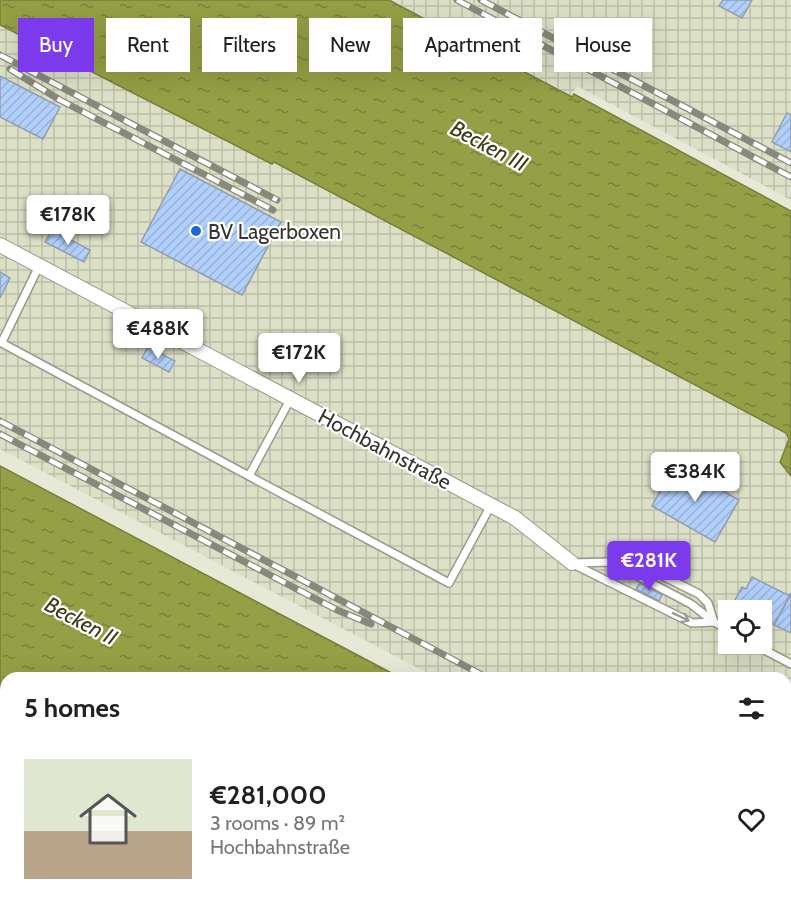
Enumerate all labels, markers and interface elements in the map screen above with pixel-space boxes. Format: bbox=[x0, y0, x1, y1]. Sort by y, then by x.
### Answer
chip: Buy bbox=[18, 18, 94, 72]
chip: Rent bbox=[106, 18, 190, 72]
chip: Filters bbox=[202, 18, 297, 72]
chip: New bbox=[309, 18, 391, 72]
chip: Apartment bbox=[403, 18, 542, 72]
chip: House bbox=[554, 18, 652, 72]
water label: Becken III bbox=[446, 114, 533, 178]
pin: €178K bbox=[26, 195, 110, 246]
text: €178K bbox=[40, 202, 96, 226]
place label: BV Lagerboxen bbox=[208, 219, 341, 244]
marker: BV Lagerboxen bbox=[189, 224, 203, 238]
pin: €488K bbox=[116, 309, 200, 360]
text: €488K bbox=[127, 316, 189, 340]
pin: €172K bbox=[257, 333, 341, 384]
text: €172K bbox=[272, 340, 326, 364]
street label: Hochbahnstraße bbox=[314, 403, 456, 495]
pin: €384K bbox=[653, 452, 737, 503]
text: €384K bbox=[665, 459, 725, 483]
pin: €281K bbox=[607, 541, 691, 592]
text: €281K bbox=[621, 548, 677, 572]
water label: Becken II bbox=[40, 591, 122, 651]
map controls bbox=[718, 600, 772, 654]
button: locate bbox=[718, 600, 772, 654]
one-way arrow bbox=[671, 612, 689, 624]
text: 5 homes bbox=[24, 692, 120, 724]
icon: filters bbox=[735, 692, 768, 725]
text: €281,000 bbox=[210, 779, 327, 811]
icon: home bbox=[72, 783, 144, 855]
icon: heart bbox=[735, 803, 768, 836]
text: 3 rooms · 89 m² bbox=[210, 811, 345, 835]
text: Hochbahnstraße bbox=[210, 835, 350, 859]

